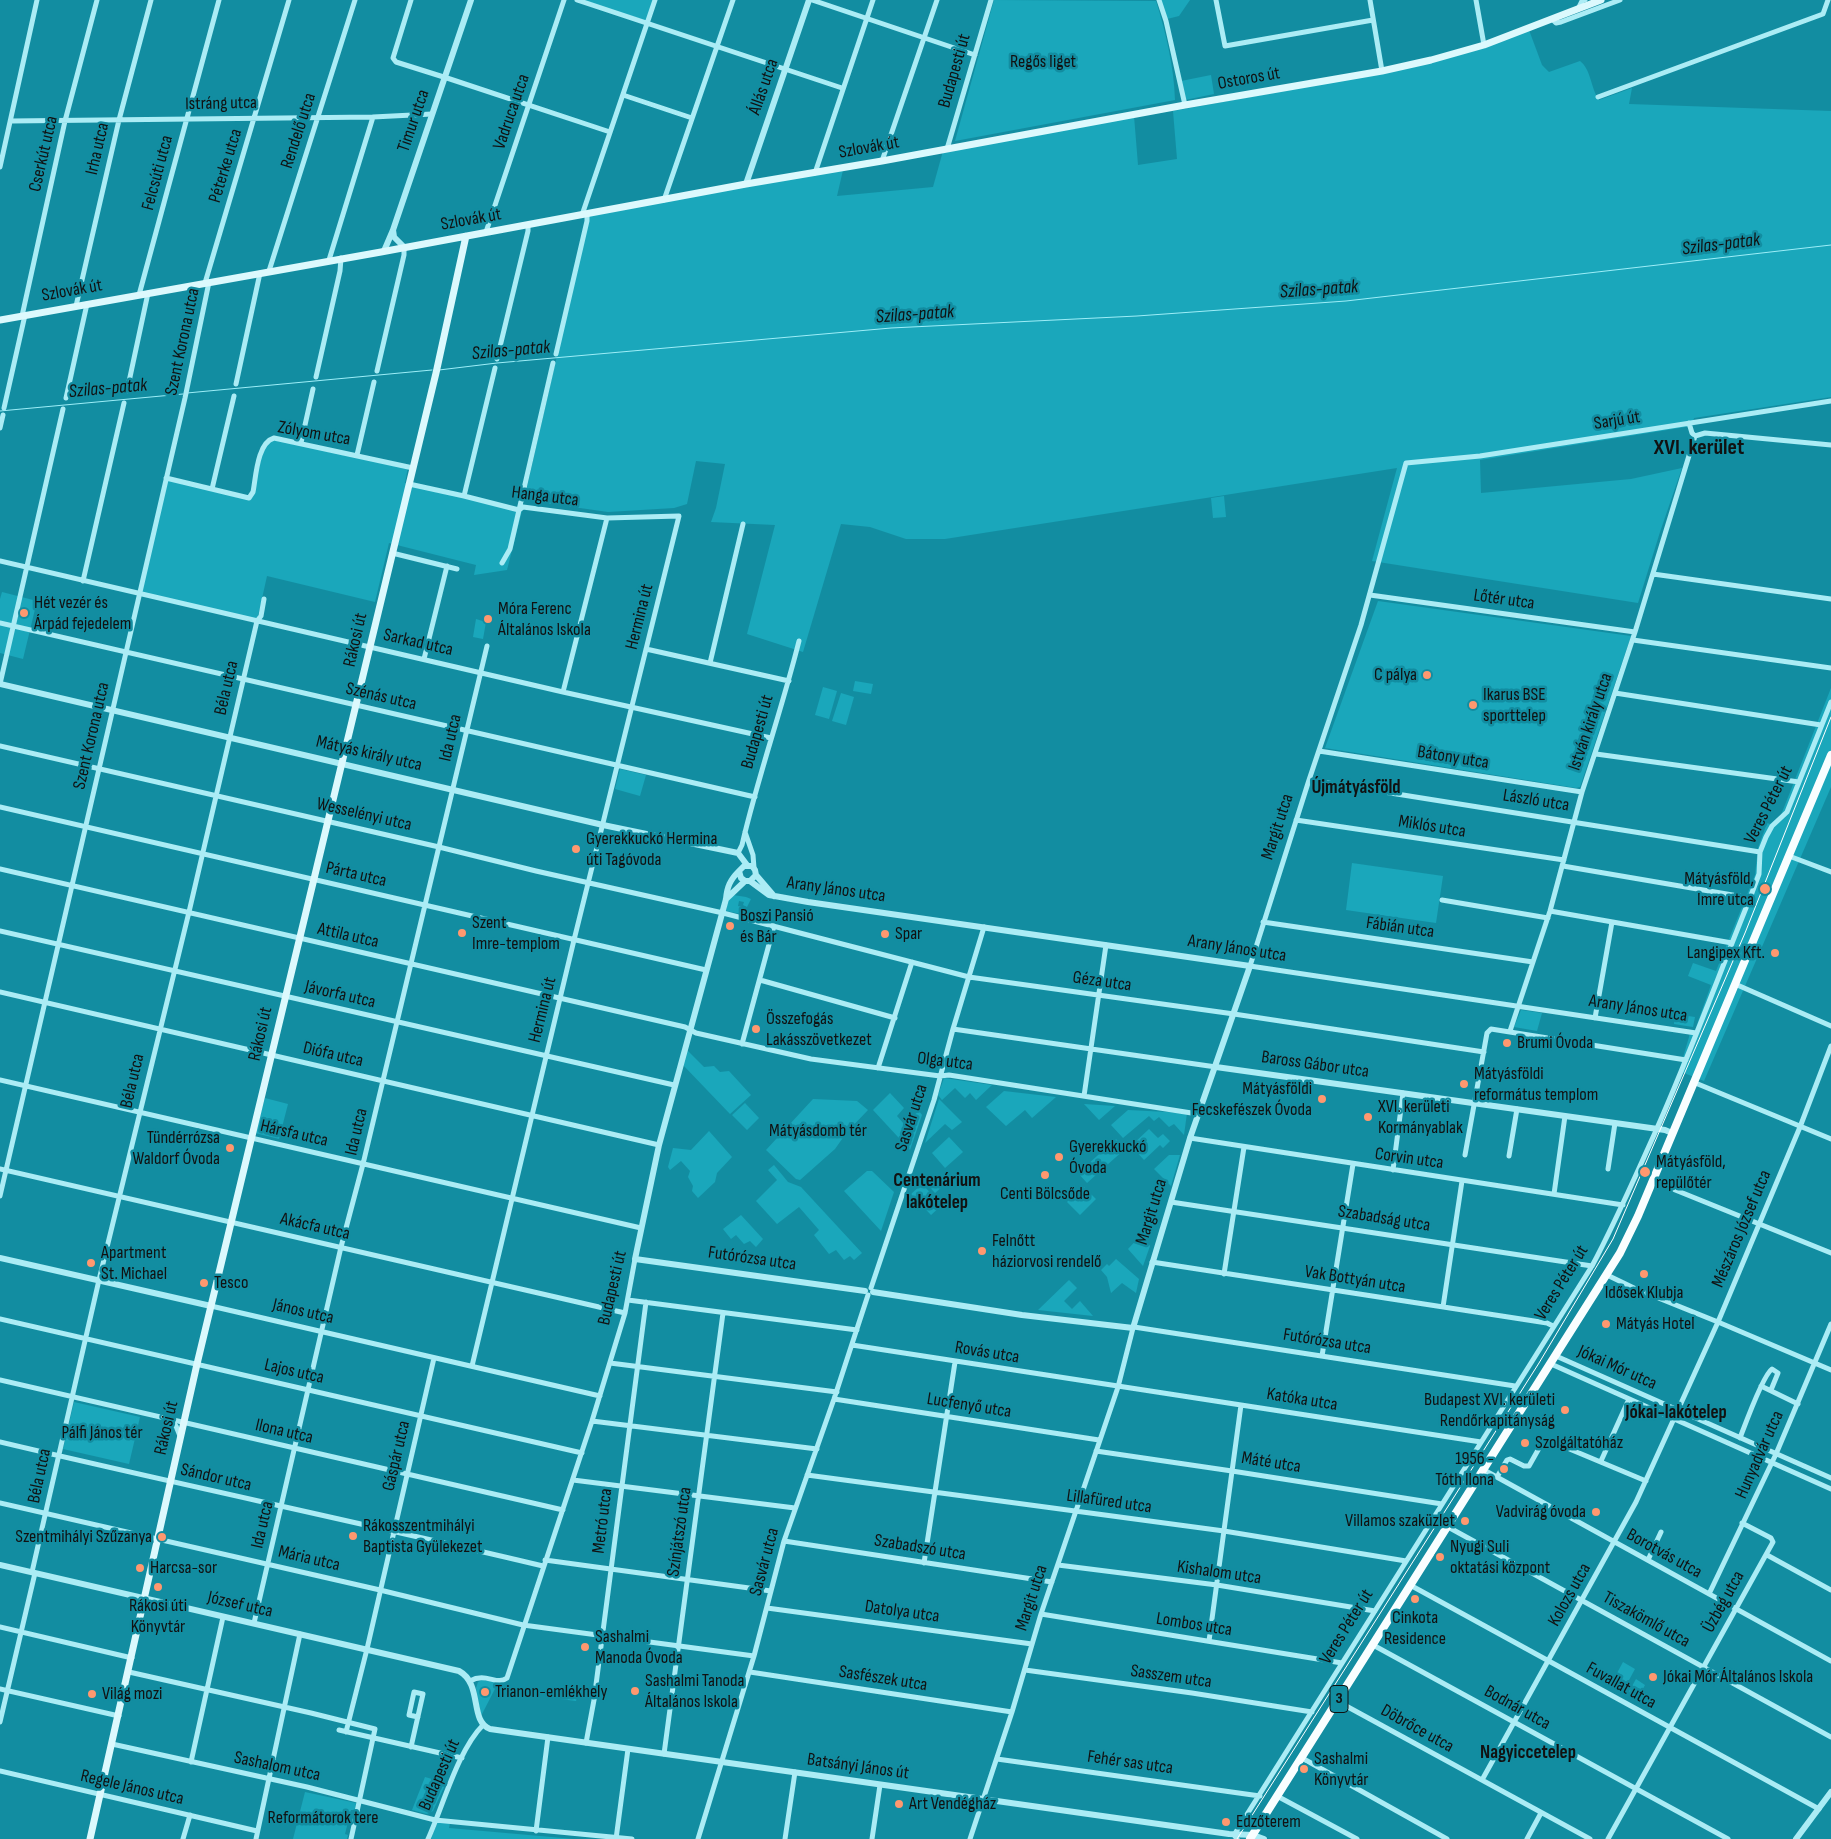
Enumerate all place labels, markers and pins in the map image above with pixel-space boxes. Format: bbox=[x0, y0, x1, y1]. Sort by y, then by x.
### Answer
place label: Hét vezér és Árpád fejedelem bbox=[34, 592, 131, 634]
place label: Móra Ferenc Általános Iskola bbox=[498, 598, 591, 640]
marker: Hét vezér és Árpád fejedelem bbox=[18, 607, 30, 619]
marker: Móra Ferenc Általános Iskola bbox=[482, 613, 494, 625]
place label: C pálya bbox=[1374, 664, 1417, 686]
marker: C pálya bbox=[1421, 669, 1433, 681]
place label: Ikarus BSE sporttelep bbox=[1483, 684, 1546, 726]
marker: Ikarus BSE sporttelep bbox=[1467, 699, 1479, 711]
place label: Gyerekkuckó Hermina úti Tagóvoda bbox=[586, 828, 717, 871]
marker: Gyerekkuckó Hermina úti Tagóvoda bbox=[570, 843, 582, 855]
place label: Mátyásföld, Imre utca bbox=[1684, 868, 1754, 911]
marker: Mátyásföld, Imre utca bbox=[1758, 882, 1772, 896]
place label: Boszi Pansió és Bár bbox=[740, 905, 814, 948]
place label: Szent Imre-templom bbox=[472, 912, 560, 954]
marker: Boszi Pansió és Bár bbox=[724, 920, 736, 932]
place label: Spar bbox=[895, 923, 922, 945]
marker: Szent Imre-templom bbox=[456, 927, 468, 939]
marker: Spar bbox=[879, 928, 891, 940]
place label: Langipex Kft. bbox=[1687, 942, 1765, 964]
marker: Langipex Kft. bbox=[1769, 947, 1781, 959]
place label: Összefogás Lakásszövetkezet bbox=[766, 1008, 872, 1050]
marker: Összefogás Lakásszövetkezet bbox=[750, 1023, 762, 1035]
place label: Brumi Óvoda bbox=[1517, 1032, 1593, 1054]
marker: Brumi Óvoda bbox=[1501, 1037, 1513, 1049]
place label: Mátyásföldi református templom bbox=[1474, 1063, 1598, 1106]
place label: Mátyásföldi Fecskefészek Óvoda bbox=[1192, 1078, 1312, 1120]
marker: Mátyásföldi református templom bbox=[1458, 1078, 1470, 1090]
marker: Mátyásföldi Fecskefészek Óvoda bbox=[1316, 1093, 1328, 1105]
place label: XVI. kerületi Kormányablak bbox=[1378, 1096, 1463, 1138]
marker: XVI. kerületi Kormányablak bbox=[1362, 1111, 1374, 1123]
place label: Tündérrózsa Waldorf Óvoda bbox=[132, 1127, 220, 1170]
place label: Gyerekkuckó Óvoda bbox=[1069, 1136, 1146, 1178]
marker: Tündérrózsa Waldorf Óvoda bbox=[224, 1142, 236, 1154]
marker: Gyerekkuckó Óvoda bbox=[1053, 1151, 1065, 1163]
place label: Mátyásföld, repülőtér bbox=[1656, 1151, 1726, 1194]
marker: Mátyásföld, repülőtér bbox=[1638, 1165, 1652, 1179]
marker: Centi Bölcsőde bbox=[1039, 1169, 1051, 1181]
place label: Centi Bölcsőde bbox=[1000, 1183, 1090, 1205]
place label: Felnőtt háziorvosi rendelő bbox=[992, 1230, 1102, 1272]
place label: Apartment St. Michael bbox=[101, 1242, 167, 1284]
marker: Felnőtt háziorvosi rendelő bbox=[976, 1245, 988, 1257]
marker: Apartment St. Michael bbox=[85, 1257, 97, 1269]
marker: Idősek Klubja bbox=[1638, 1268, 1650, 1280]
place label: Tesco bbox=[214, 1272, 248, 1294]
marker: Tesco bbox=[198, 1277, 210, 1289]
place label: Idősek Klubja bbox=[1605, 1282, 1683, 1304]
place label: Mátyás Hotel bbox=[1616, 1313, 1695, 1335]
marker: Mátyás Hotel bbox=[1600, 1318, 1612, 1330]
place label: Budapest XVI. kerületi Rendőrkapitányság bbox=[1424, 1389, 1555, 1432]
marker: Budapest XVI. kerületi Rendőrkapitányság bbox=[1559, 1404, 1571, 1416]
place label: Szolgáltatóház bbox=[1535, 1432, 1623, 1454]
marker: Szolgáltatóház bbox=[1519, 1437, 1531, 1449]
place label: 1956 - Tóth Ilona bbox=[1435, 1448, 1494, 1490]
marker: 1956 - Tóth Ilona bbox=[1498, 1463, 1510, 1475]
place label: Vadvirág óvoda bbox=[1496, 1501, 1586, 1523]
marker: Vadvirág óvoda bbox=[1590, 1506, 1602, 1518]
place label: Villamos szaküzlet bbox=[1345, 1510, 1455, 1532]
place label: Rákosszentmihályi Baptista Gyülekezet bbox=[363, 1515, 482, 1558]
marker: Villamos szaküzlet bbox=[1459, 1515, 1471, 1527]
place label: Szentmihályi Szűzanya bbox=[15, 1526, 152, 1548]
marker: Rákosszentmihályi Baptista Gyülekezet bbox=[347, 1530, 359, 1542]
marker: Szentmihályi Szűzanya bbox=[156, 1531, 168, 1543]
place label: Nyugi Suli oktatási központ bbox=[1450, 1536, 1550, 1578]
marker: Nyugi Suli oktatási központ bbox=[1434, 1551, 1446, 1563]
place label: Harcsa-sor bbox=[150, 1557, 217, 1579]
marker: Harcsa-sor bbox=[134, 1562, 146, 1574]
marker: Rákosi úti Könyvtár bbox=[152, 1581, 164, 1593]
marker: Cinkota Residence bbox=[1409, 1593, 1421, 1605]
place label: Rákosi úti Könyvtár bbox=[129, 1595, 187, 1638]
place label: Cinkota Residence bbox=[1384, 1607, 1446, 1650]
place label: Sashalmi Manoda Óvoda bbox=[595, 1626, 683, 1668]
marker: Sashalmi Manoda Óvoda bbox=[579, 1641, 591, 1653]
place label: Jókai Mór Általános Iskola bbox=[1663, 1666, 1813, 1688]
place label: Sashalmi Tanoda Általános Iskola bbox=[645, 1670, 745, 1712]
marker: Jókai Mór Általános Iskola bbox=[1647, 1671, 1659, 1683]
place label: Trianon-emlékhely bbox=[495, 1681, 607, 1703]
place label: Világ mozi bbox=[102, 1683, 162, 1705]
marker: Sashalmi Tanoda Általános Iskola bbox=[629, 1685, 641, 1697]
marker: Trianon-emlékhely bbox=[479, 1686, 491, 1698]
marker: Világ mozi bbox=[86, 1688, 98, 1700]
place label: Sashalmi Könyvtár bbox=[1314, 1748, 1369, 1790]
marker: Sashalmi Könyvtár bbox=[1298, 1763, 1310, 1775]
place label: Art Vendégház bbox=[909, 1793, 996, 1815]
marker: Art Vendégház bbox=[893, 1798, 905, 1810]
place label: Edzőterem bbox=[1236, 1811, 1301, 1833]
marker: Edzőterem bbox=[1220, 1816, 1232, 1828]

